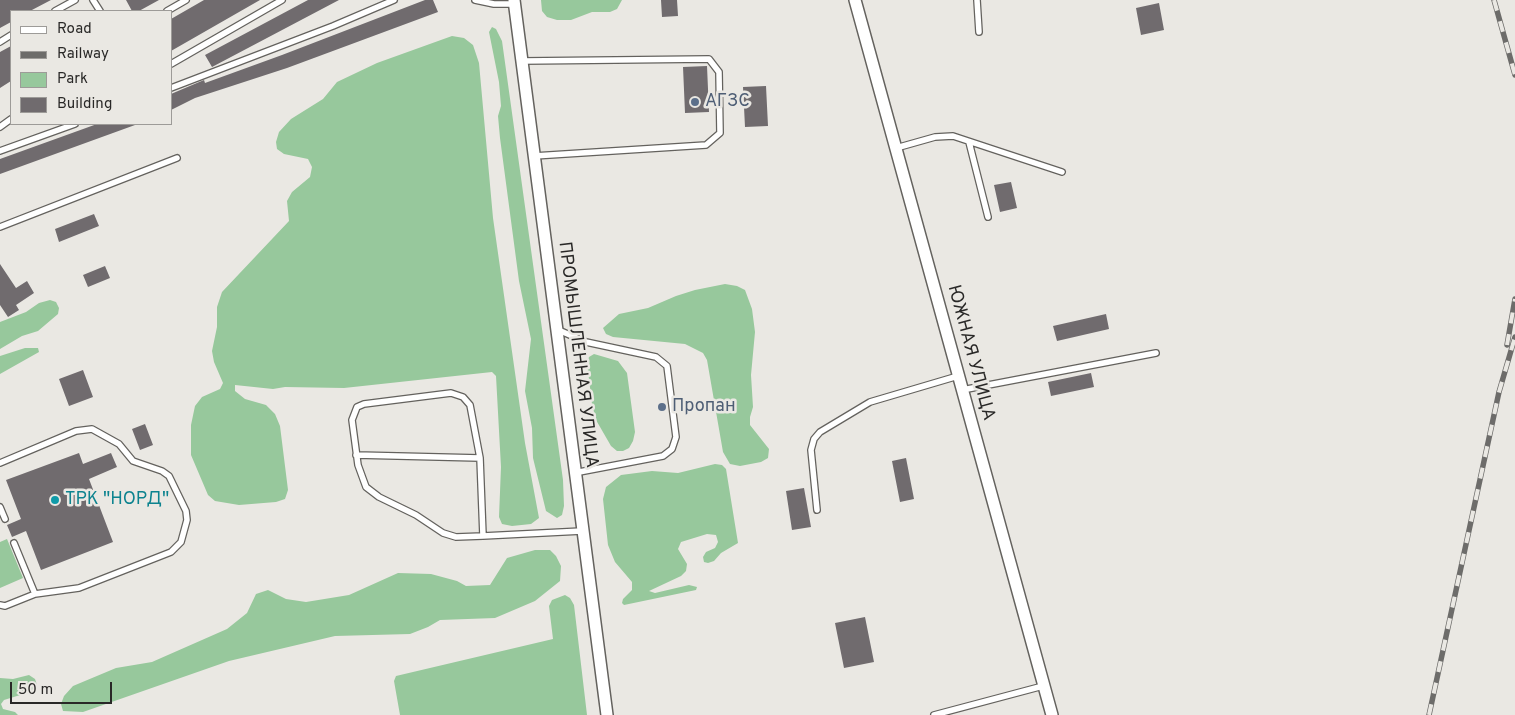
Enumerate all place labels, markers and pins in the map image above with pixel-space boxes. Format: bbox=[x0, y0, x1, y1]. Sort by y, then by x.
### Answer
place label: АГЗС bbox=[705, 91, 750, 113]
marker: АГЗС bbox=[689, 96, 701, 108]
place label: Пропан bbox=[672, 396, 736, 418]
marker: Пропан bbox=[656, 401, 668, 413]
place label: ТРК "НОРД" bbox=[65, 489, 169, 511]
marker: ТРК "НОРД" bbox=[49, 494, 61, 506]

